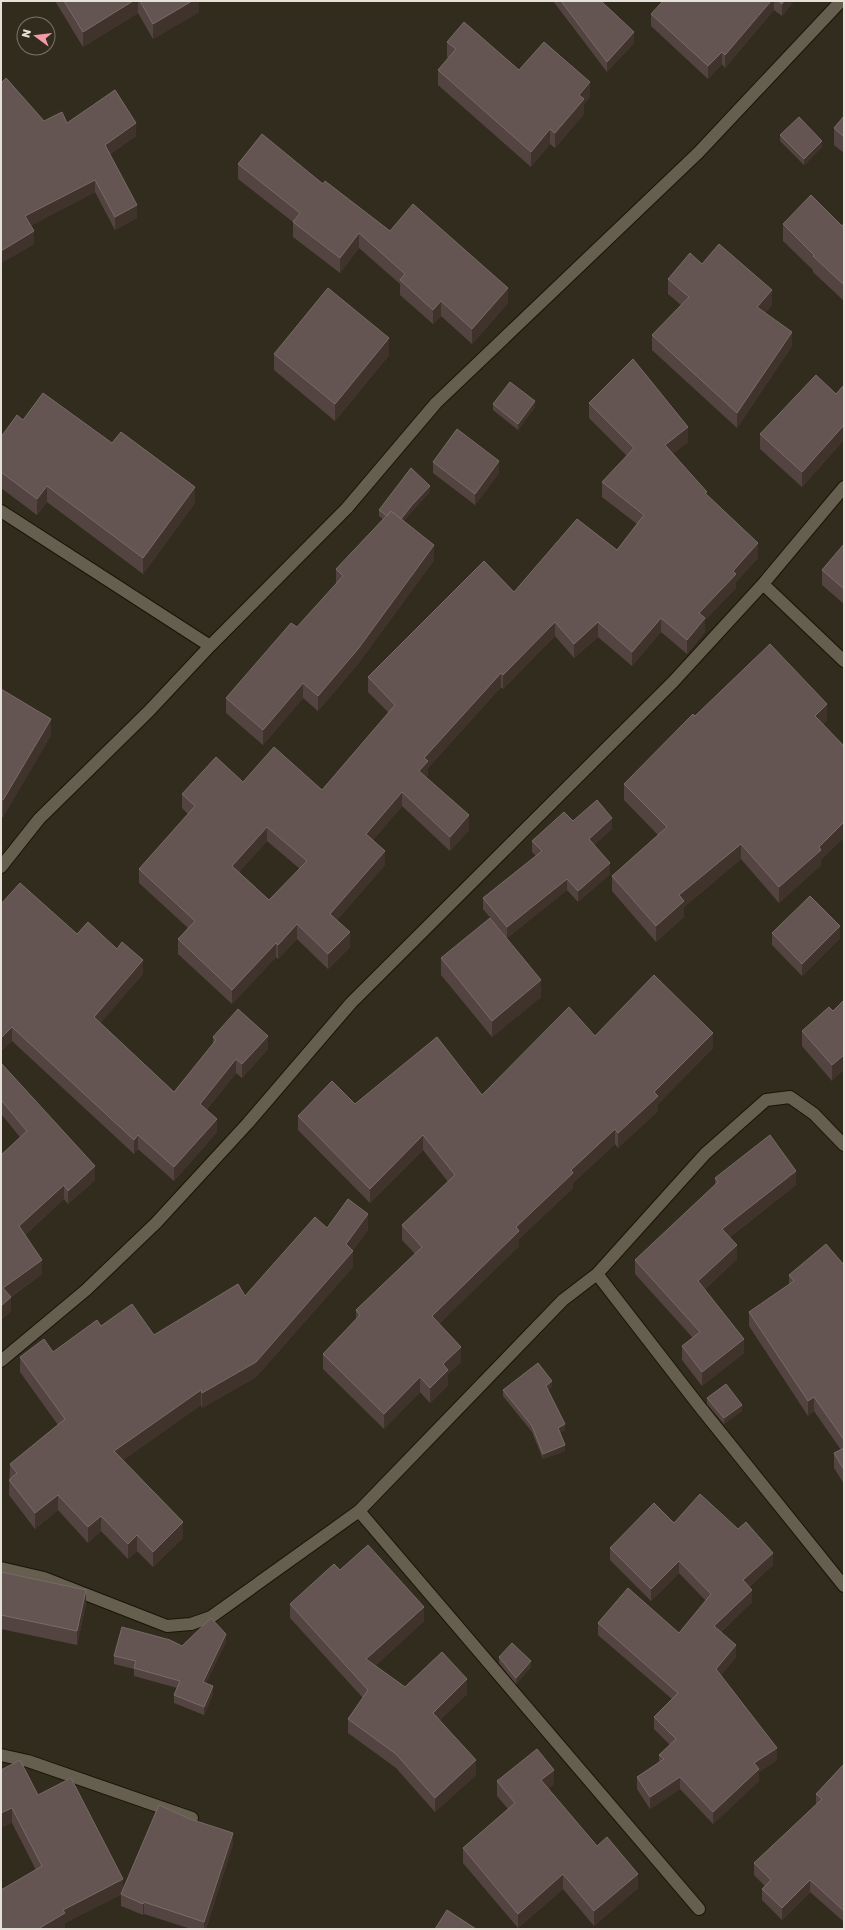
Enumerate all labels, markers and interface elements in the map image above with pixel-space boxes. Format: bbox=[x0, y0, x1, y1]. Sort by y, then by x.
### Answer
north arrow bbox=[16, 16, 56, 56]
text: N bbox=[18, 28, 33, 39]

